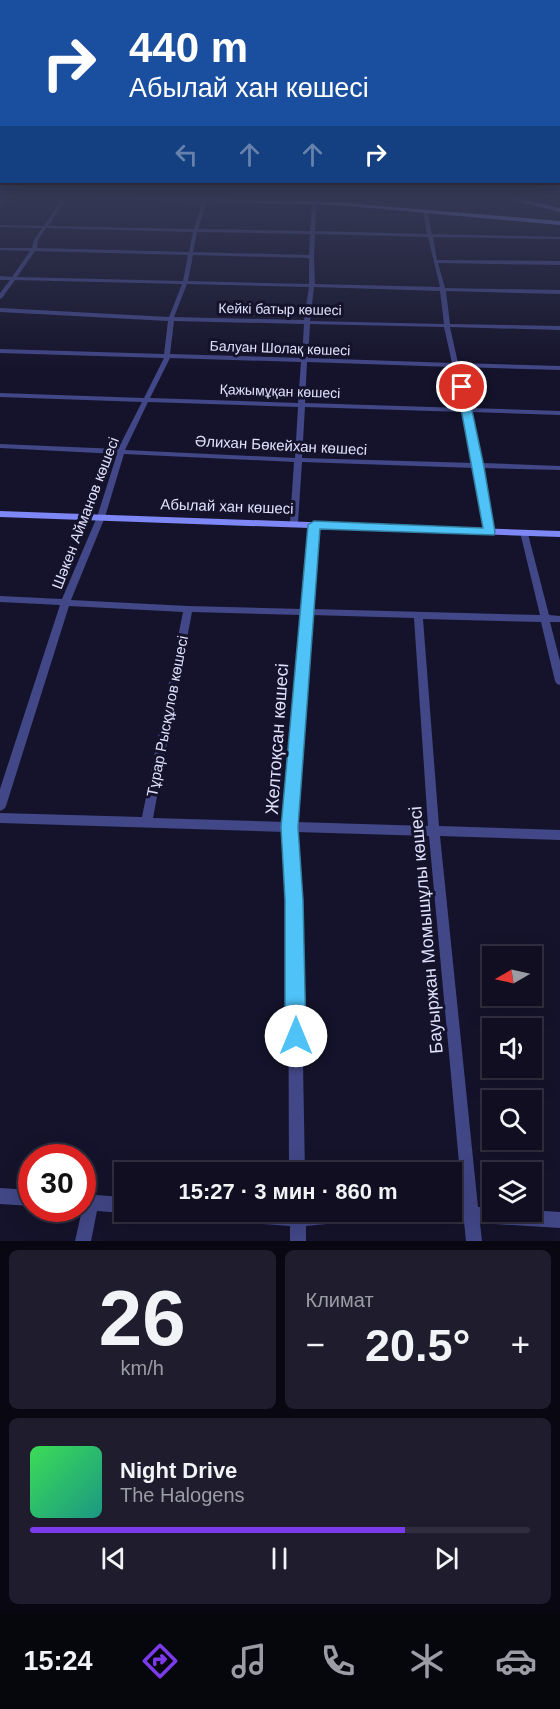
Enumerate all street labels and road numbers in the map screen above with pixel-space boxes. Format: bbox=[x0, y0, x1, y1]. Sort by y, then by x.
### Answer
street label: Кейкі батыр көшесі bbox=[218, 300, 342, 318]
street label: Балуан Шолақ көшесі bbox=[209, 338, 351, 358]
street label: Қажымұқан көшесі bbox=[219, 381, 341, 401]
street label: Әлихан Бөкейхан көшесі bbox=[194, 432, 368, 458]
street label: Шәкен Айманов көшесі bbox=[48, 435, 122, 591]
street label: Абылай хан көшесі bbox=[160, 495, 294, 517]
street label: Тұрар Рысқұлов көшесі bbox=[143, 634, 191, 798]
street label: Желтоқсан көшесі bbox=[262, 663, 292, 815]
street label: Бауыржан Момышұлы көшесі bbox=[405, 805, 447, 1055]

